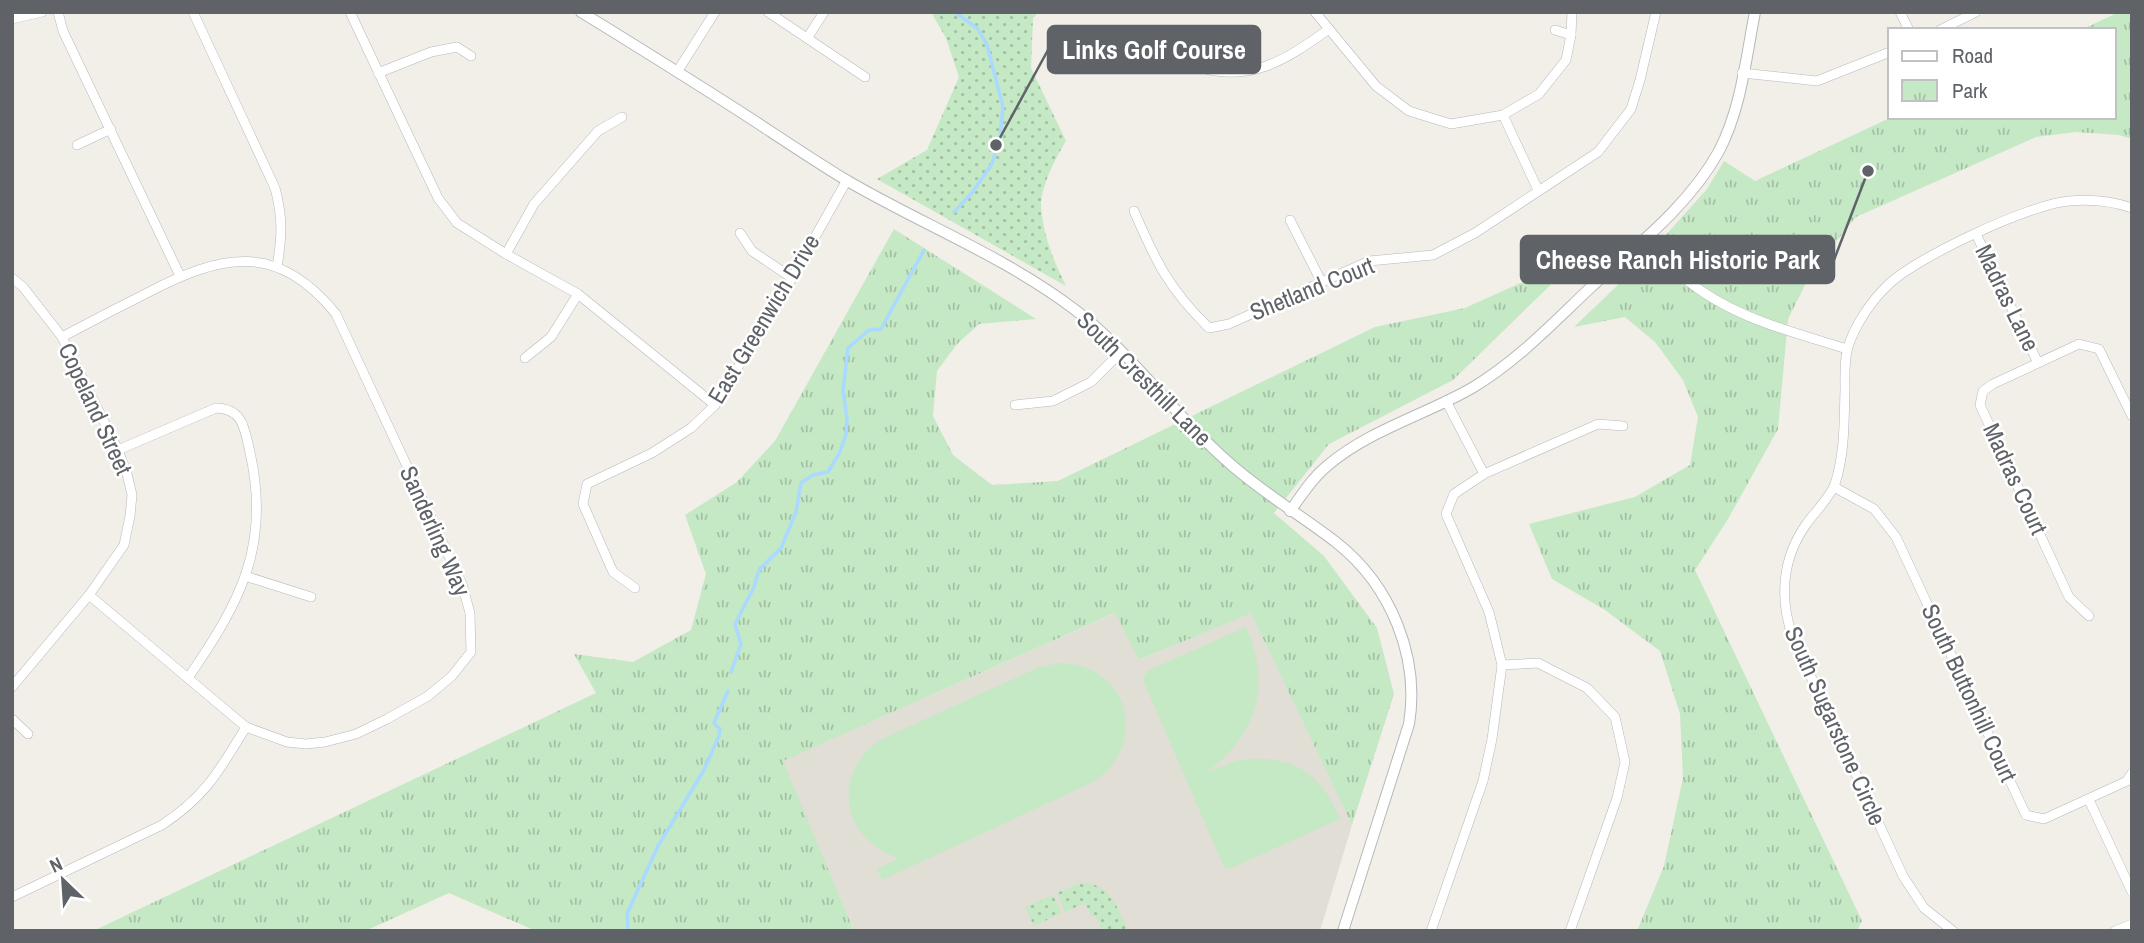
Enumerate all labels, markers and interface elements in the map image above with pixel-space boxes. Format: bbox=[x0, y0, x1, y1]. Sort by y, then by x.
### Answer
callout: Links Golf Course bbox=[1048, 26, 1260, 73]
legend bbox=[1888, 28, 2116, 119]
text: Links Golf Course bbox=[1062, 32, 1246, 67]
text: Road bbox=[1952, 41, 1993, 70]
text: Park bbox=[1952, 76, 1988, 105]
street label: East Greenwich Drive bbox=[700, 228, 826, 409]
callout: Cheese Ranch Historic Park bbox=[1521, 236, 1834, 283]
street label: Madras Lane bbox=[1968, 239, 2047, 356]
text: Cheese Ranch Historic Park bbox=[1536, 242, 1820, 277]
street label: Shetland Court bbox=[1245, 248, 1379, 327]
street label: South Cresthill Lane bbox=[1070, 304, 1219, 453]
street label: Copeland Street bbox=[51, 337, 141, 480]
street label: Madras Court bbox=[1976, 418, 2056, 540]
street label: Sanderling Way bbox=[393, 460, 479, 601]
street label: South Buttonhill Court bbox=[1915, 599, 2025, 787]
street label: South Sugarstone Circle bbox=[1778, 621, 1894, 830]
north arrow bbox=[28, 845, 98, 915]
text: N bbox=[45, 850, 66, 879]

